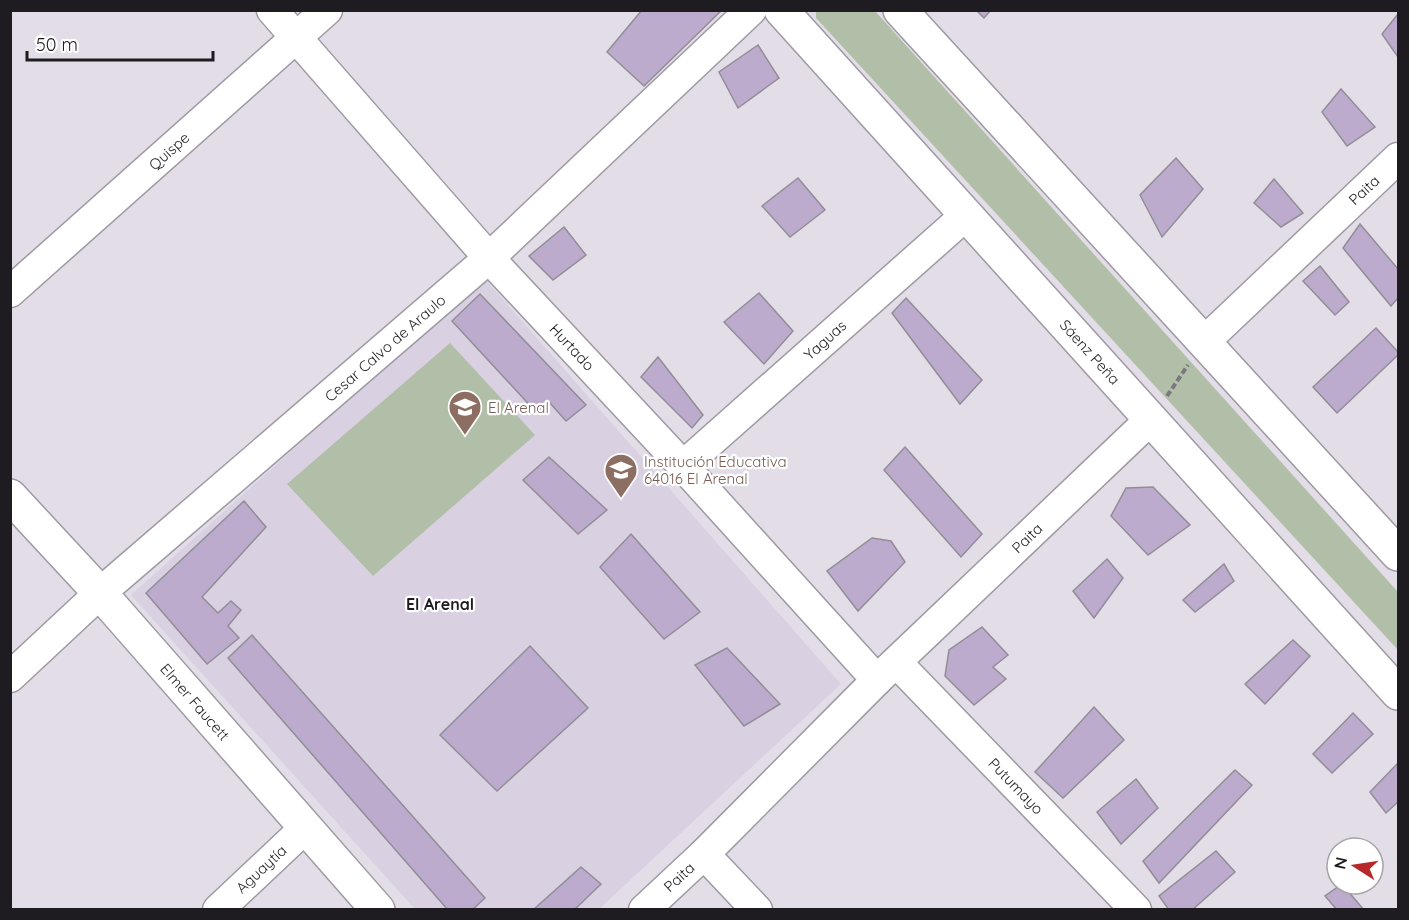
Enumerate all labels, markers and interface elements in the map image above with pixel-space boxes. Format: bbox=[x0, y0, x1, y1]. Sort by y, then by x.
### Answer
scale bar bbox=[27, 24, 213, 62]
text: 50 m bbox=[36, 33, 78, 56]
street label: Quispe bbox=[145, 128, 193, 174]
street label: Paita bbox=[1345, 171, 1383, 209]
street label: Cesar Calvo de Araulo bbox=[321, 290, 449, 406]
street label: Yaguas bbox=[800, 316, 850, 364]
street label: Sáenz Peña bbox=[1056, 316, 1124, 388]
street label: Hurtado bbox=[545, 320, 599, 374]
school or university icon: El Arenal bbox=[447, 389, 483, 436]
place label: El Arenal bbox=[488, 398, 549, 417]
school or university icon: Institución Educativa 64016 El Arenal bbox=[603, 452, 639, 499]
place label: Institución Educativa 64016 El Arenal bbox=[644, 452, 787, 488]
street label: Paita bbox=[1008, 519, 1046, 557]
district label: El Arenal bbox=[406, 594, 474, 614]
street label: Elmer Faucett bbox=[156, 660, 234, 744]
street label: Putumayo bbox=[984, 754, 1048, 818]
north arrow bbox=[1325, 836, 1385, 896]
street label: Aguaytía bbox=[232, 841, 290, 897]
text: N bbox=[1329, 855, 1351, 871]
street label: Paita bbox=[660, 858, 698, 896]

